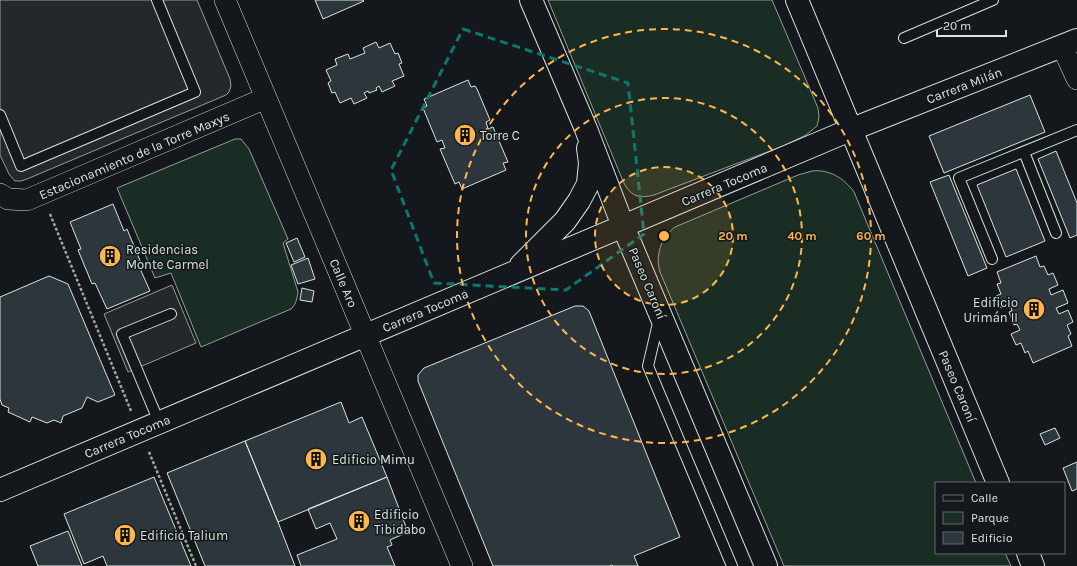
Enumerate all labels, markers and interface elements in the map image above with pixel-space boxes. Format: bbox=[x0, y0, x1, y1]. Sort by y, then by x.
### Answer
scale bar bbox=[937, 12, 1006, 38]
text: 20 m bbox=[943, 19, 971, 33]
street label: Carrera Milán bbox=[924, 64, 1004, 107]
street label: Estacionamiento de la Torre Maxys bbox=[37, 108, 232, 202]
building icon: Torre C bbox=[452, 122, 478, 148]
place label: Torre C bbox=[480, 128, 520, 143]
street label: Carrera Tocoma bbox=[679, 160, 769, 209]
centre of rings bbox=[657, 229, 671, 243]
text: 20 m bbox=[718, 229, 748, 243]
text: 40 m bbox=[787, 229, 817, 243]
text: 60 m bbox=[856, 229, 886, 243]
place label: Residencias Monte Carmel bbox=[126, 242, 209, 272]
building icon: Residencias Monte Carmel bbox=[97, 243, 123, 269]
street label: Paseo Caroní bbox=[626, 245, 669, 322]
street label: Calle Aro bbox=[327, 257, 360, 310]
street label: Carrera Tocoma bbox=[380, 286, 470, 335]
place label: Edificio Urimán II bbox=[963, 295, 1018, 325]
building icon: Edificio Urimán II bbox=[1021, 296, 1047, 322]
street label: Paseo Caroní bbox=[936, 348, 979, 425]
street label: Carrera Tocoma bbox=[82, 412, 172, 461]
building icon: Edificio Mimu bbox=[303, 446, 329, 472]
place label: Edificio Mimu bbox=[332, 452, 415, 467]
legend bbox=[935, 482, 1065, 554]
text: Calle bbox=[971, 491, 998, 505]
place label: Edificio Tibidabo bbox=[374, 507, 426, 537]
building icon: Edificio Tibidabo bbox=[346, 508, 372, 534]
text: Parque bbox=[971, 511, 1009, 525]
building icon: Edificio Talium bbox=[112, 522, 138, 548]
place label: Edificio Talium bbox=[140, 528, 228, 543]
text: Edificio bbox=[971, 531, 1012, 545]

